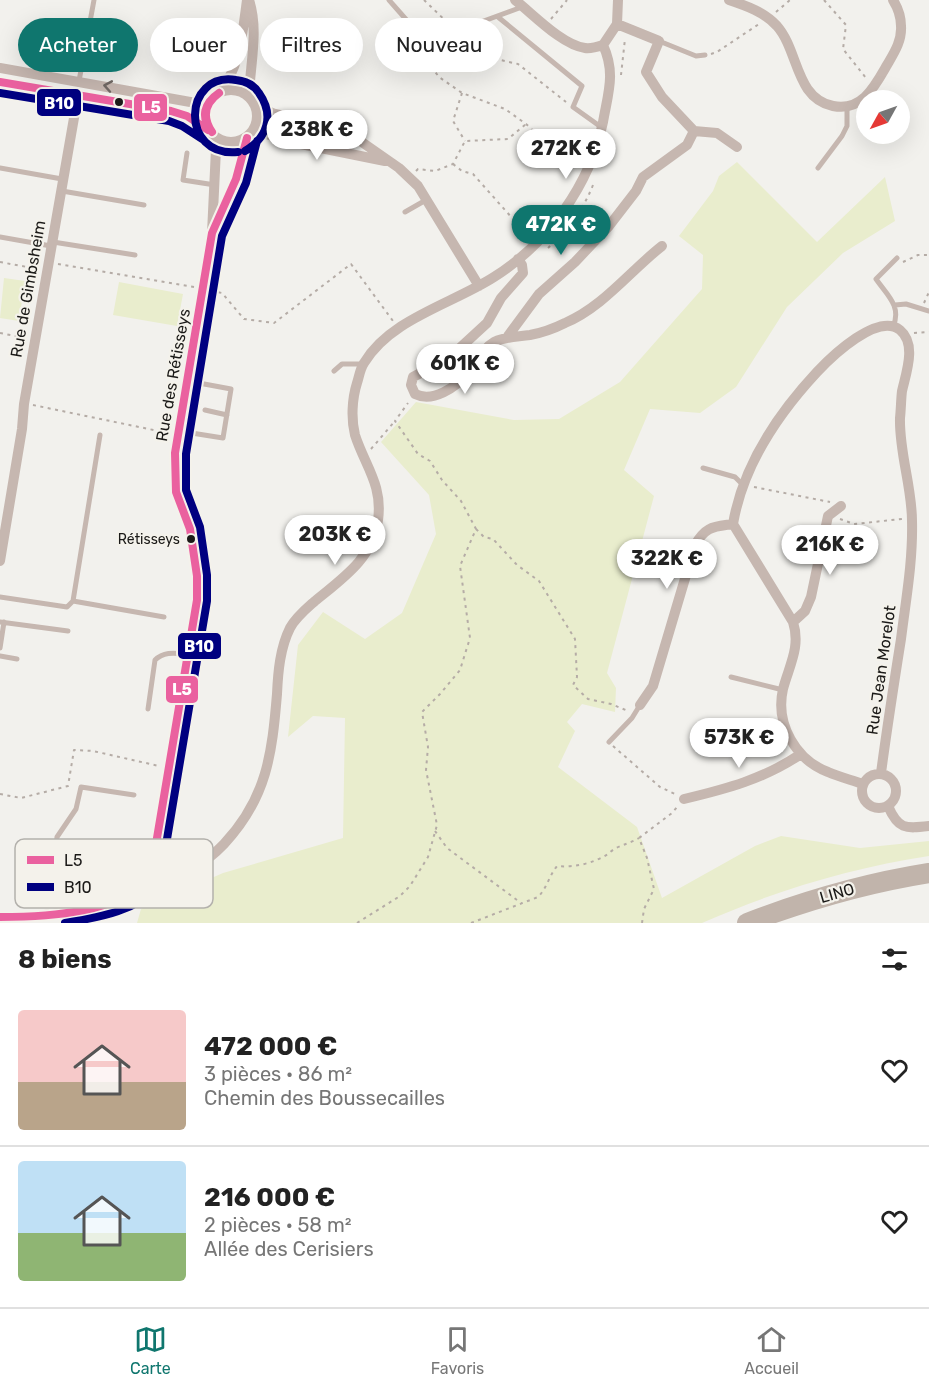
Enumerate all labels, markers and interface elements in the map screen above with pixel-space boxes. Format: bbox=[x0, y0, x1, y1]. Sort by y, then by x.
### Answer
chip: Acheter bbox=[18, 18, 138, 72]
chip: Louer bbox=[150, 18, 248, 72]
chip: Filtres bbox=[260, 18, 363, 72]
chip: Nouveau bbox=[375, 18, 503, 72]
one-way arrow bbox=[103, 81, 113, 93]
line badge: B10 bbox=[36, 88, 82, 117]
north arrow bbox=[856, 90, 910, 144]
map controls bbox=[856, 90, 910, 144]
line badge: L5 bbox=[133, 93, 168, 122]
text: B10 bbox=[44, 94, 74, 113]
unlabelled marker bbox=[113, 96, 125, 108]
text: L5 bbox=[141, 98, 161, 117]
pin: 238K € bbox=[268, 110, 366, 161]
text: 238K € bbox=[281, 117, 353, 141]
pin: 272K € bbox=[517, 129, 615, 180]
text: 272K € bbox=[531, 136, 601, 160]
pin: 472K € bbox=[512, 205, 610, 256]
text: 472K € bbox=[526, 212, 596, 236]
street label: Rue de Gimbsheim bbox=[7, 219, 49, 359]
street label: Rue des Rétisseys bbox=[152, 307, 194, 443]
pin: 601K € bbox=[416, 344, 514, 395]
text: 601K € bbox=[430, 351, 500, 375]
pin: 203K € bbox=[286, 515, 384, 566]
text: 203K € bbox=[299, 522, 371, 546]
pin: 216K € bbox=[781, 525, 879, 576]
place label: Rétisseys bbox=[118, 531, 180, 548]
text: 216K € bbox=[795, 532, 865, 556]
marker: Rétisseys bbox=[185, 533, 197, 545]
pin: 322K € bbox=[618, 539, 716, 590]
text: 322K € bbox=[631, 546, 703, 570]
street label: Rue Jean Morelot bbox=[863, 604, 899, 736]
line badge: B10 bbox=[177, 632, 222, 660]
text: B10 bbox=[184, 637, 214, 656]
line badge: L5 bbox=[165, 675, 199, 704]
text: L5 bbox=[172, 680, 192, 699]
pin: 573K € bbox=[690, 718, 788, 769]
text: 573K € bbox=[704, 725, 774, 749]
legend bbox=[15, 839, 213, 908]
text: L5 bbox=[64, 851, 83, 870]
text: B10 bbox=[64, 878, 92, 897]
street label: LINO bbox=[817, 879, 857, 907]
icon: filters bbox=[878, 943, 911, 976]
text: 8 biens bbox=[18, 944, 112, 975]
text: 472 000 € bbox=[204, 1031, 337, 1062]
icon: home bbox=[66, 1034, 138, 1106]
icon: heart bbox=[878, 1054, 911, 1087]
text: 3 pièces · 86 m² bbox=[204, 1062, 352, 1086]
text: Chemin des Boussecailles bbox=[204, 1086, 445, 1110]
text: 216 000 € bbox=[204, 1182, 335, 1213]
icon: home bbox=[66, 1185, 138, 1257]
icon: heart bbox=[878, 1205, 911, 1238]
text: 2 pièces · 58 m² bbox=[204, 1213, 352, 1237]
text: Allée des Cerisiers bbox=[204, 1237, 374, 1261]
tab: Carte bbox=[130, 1323, 171, 1378]
tab: Favoris bbox=[431, 1323, 484, 1378]
tab: Accueil bbox=[744, 1323, 799, 1378]

